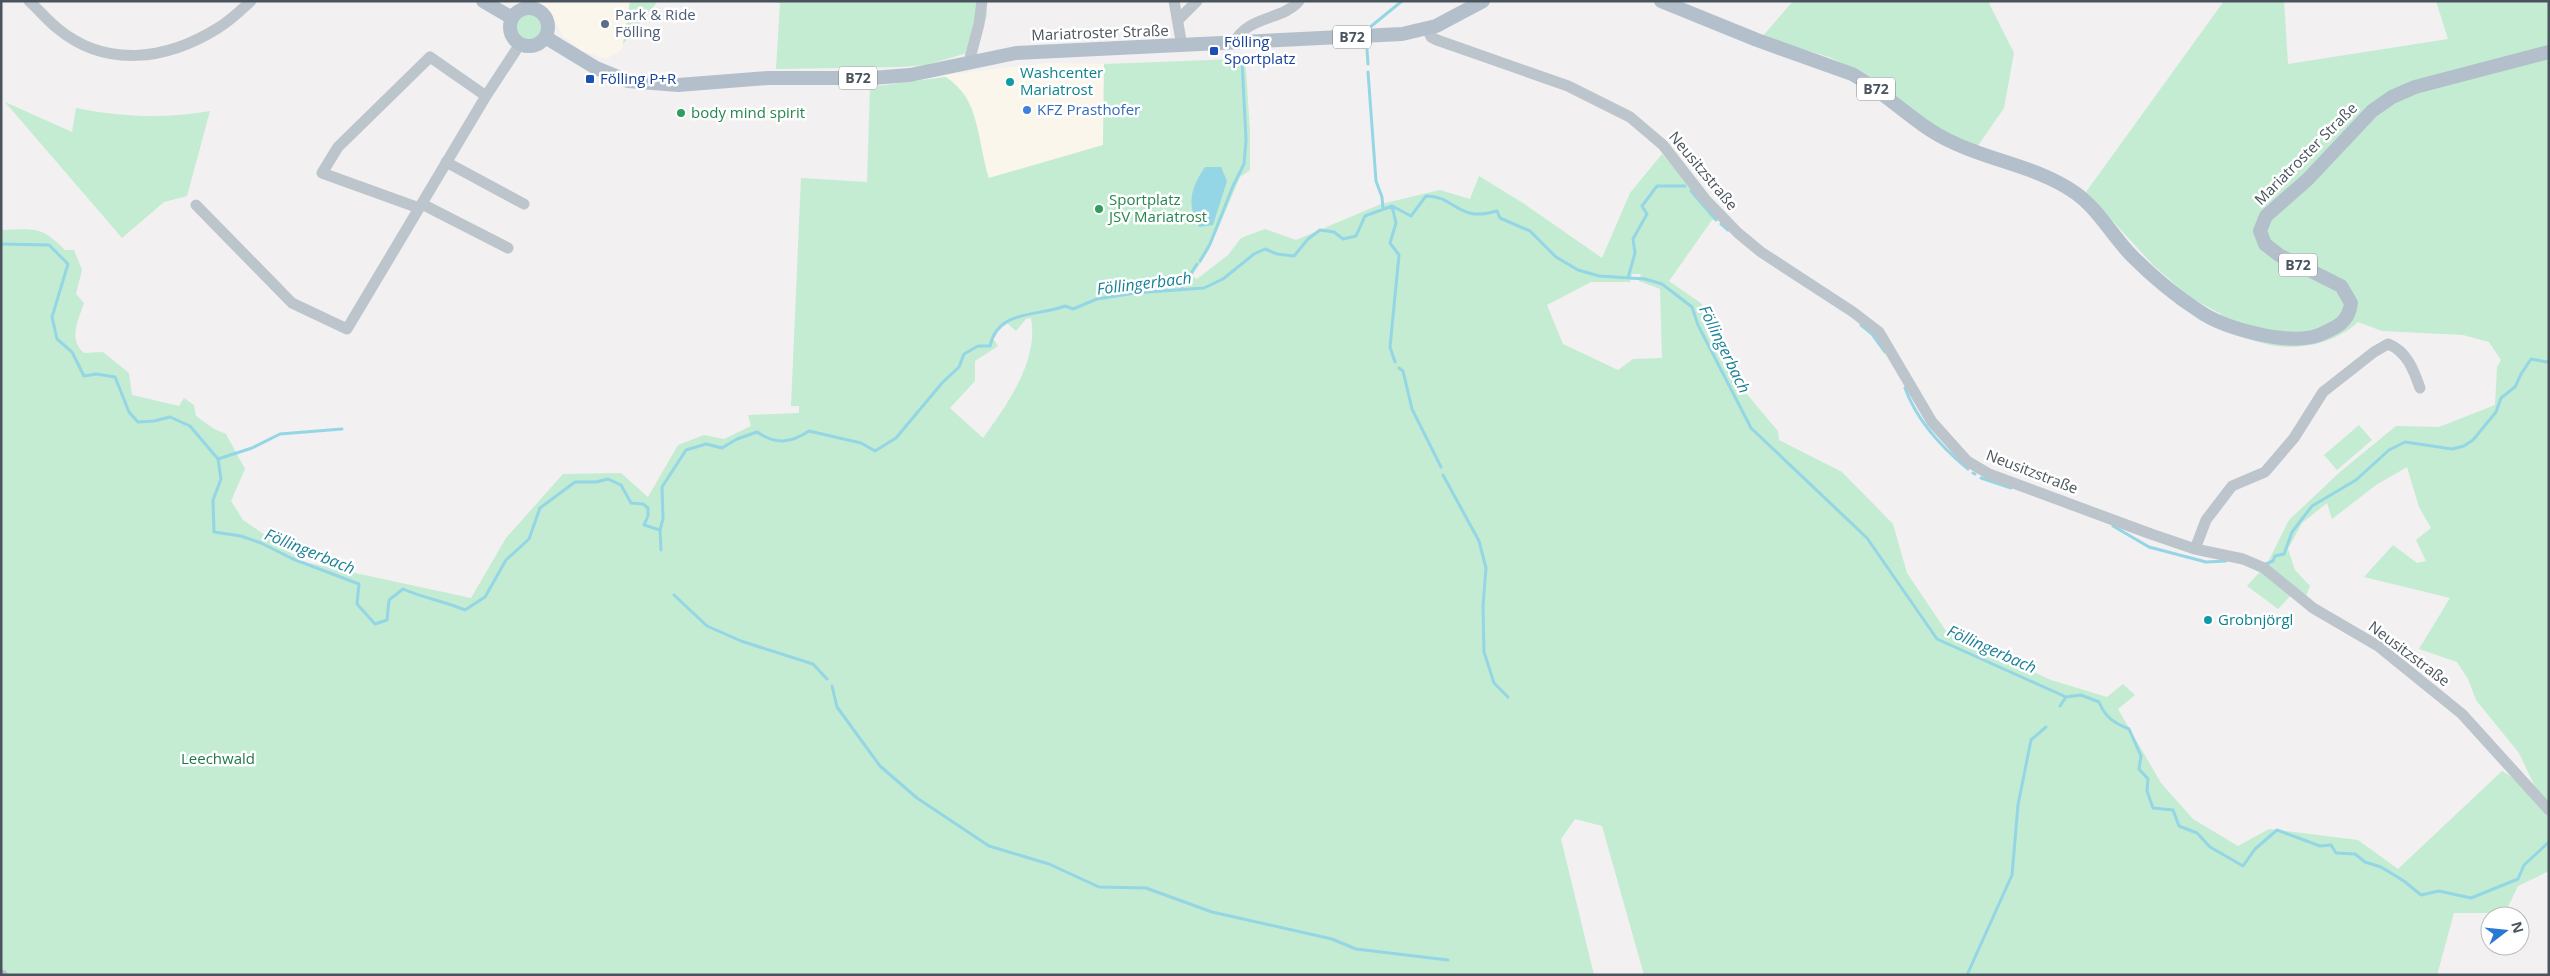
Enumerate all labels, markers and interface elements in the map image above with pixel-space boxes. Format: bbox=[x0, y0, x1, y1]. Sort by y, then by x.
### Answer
place label: Park & Ride Fölling bbox=[615, 4, 696, 41]
marker: Park & Ride Fölling bbox=[599, 18, 611, 30]
street label: Mariatroster Straße bbox=[1031, 20, 1169, 44]
road number: B72 bbox=[1333, 26, 1371, 48]
place label: Fölling Sportplatz bbox=[1224, 31, 1296, 68]
marker: Fölling Sportplatz bbox=[1208, 45, 1220, 57]
place label: Washcenter Mariatrost bbox=[1020, 62, 1103, 99]
road number: B72 bbox=[839, 66, 877, 90]
place label: Fölling P+R bbox=[600, 68, 677, 88]
marker: Fölling P+R bbox=[584, 73, 596, 85]
marker: Washcenter Mariatrost bbox=[1004, 76, 1016, 88]
road number: B72 bbox=[1857, 78, 1895, 100]
street label: Mariatroster Straße bbox=[2250, 98, 2361, 209]
place label: KFZ Prasthofer bbox=[1037, 99, 1140, 119]
place label: body mind spirit bbox=[691, 102, 805, 122]
marker: KFZ Prasthofer bbox=[1021, 104, 1033, 116]
marker: body mind spirit bbox=[675, 107, 687, 119]
street label: Neusitzstraße bbox=[1665, 127, 1743, 214]
place label: Sportplatz JSV Mariatrost bbox=[1107, 189, 1207, 226]
marker: Sportplatz JSV Mariatrost bbox=[1093, 203, 1105, 215]
road number: B72 bbox=[2279, 254, 2317, 276]
water label: Föllingerbach bbox=[1095, 266, 1193, 300]
water label: Föllingerbach bbox=[1694, 301, 1756, 397]
street label: Neusitzstraße bbox=[1984, 444, 2081, 498]
water label: Föllingerbach bbox=[262, 523, 358, 579]
place label: Grobnjörgl bbox=[2218, 609, 2293, 629]
marker: Grobnjörgl bbox=[2202, 614, 2214, 626]
street label: Neusitzstraße bbox=[2365, 616, 2454, 690]
water label: Föllingerbach bbox=[1944, 620, 2040, 678]
park label: Leechwald bbox=[181, 748, 255, 768]
north arrow bbox=[2480, 906, 2530, 956]
text: N bbox=[2507, 919, 2529, 935]

